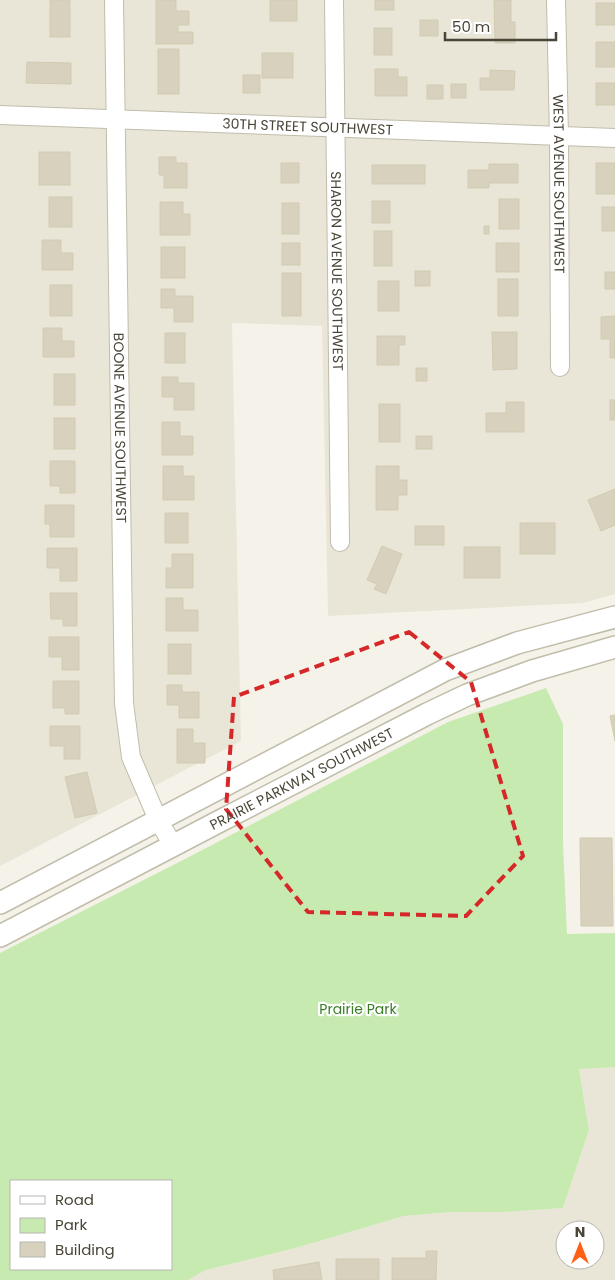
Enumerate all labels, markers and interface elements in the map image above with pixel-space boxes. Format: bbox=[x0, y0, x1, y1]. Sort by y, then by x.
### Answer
scale bar bbox=[445, 10, 556, 42]
text: 50 m bbox=[452, 16, 490, 37]
street label: WEST AVENUE SOUTHWEST bbox=[548, 94, 570, 274]
street label: 30TH STREET SOUTHWEST bbox=[222, 113, 394, 140]
street label: SHARON AVENUE SOUTHWEST bbox=[326, 171, 348, 371]
street label: BOONE AVENUE SOUTHWEST bbox=[109, 333, 131, 524]
street label: PRAIRIE PARKWAY SOUTHWEST bbox=[206, 723, 397, 835]
park label: Prairie Park bbox=[319, 999, 397, 1019]
legend bbox=[10, 1180, 172, 1270]
text: Road bbox=[55, 1189, 94, 1210]
text: Park bbox=[55, 1214, 87, 1235]
north arrow bbox=[555, 1220, 605, 1270]
text: N bbox=[575, 1222, 585, 1242]
text: Building bbox=[55, 1239, 115, 1260]

